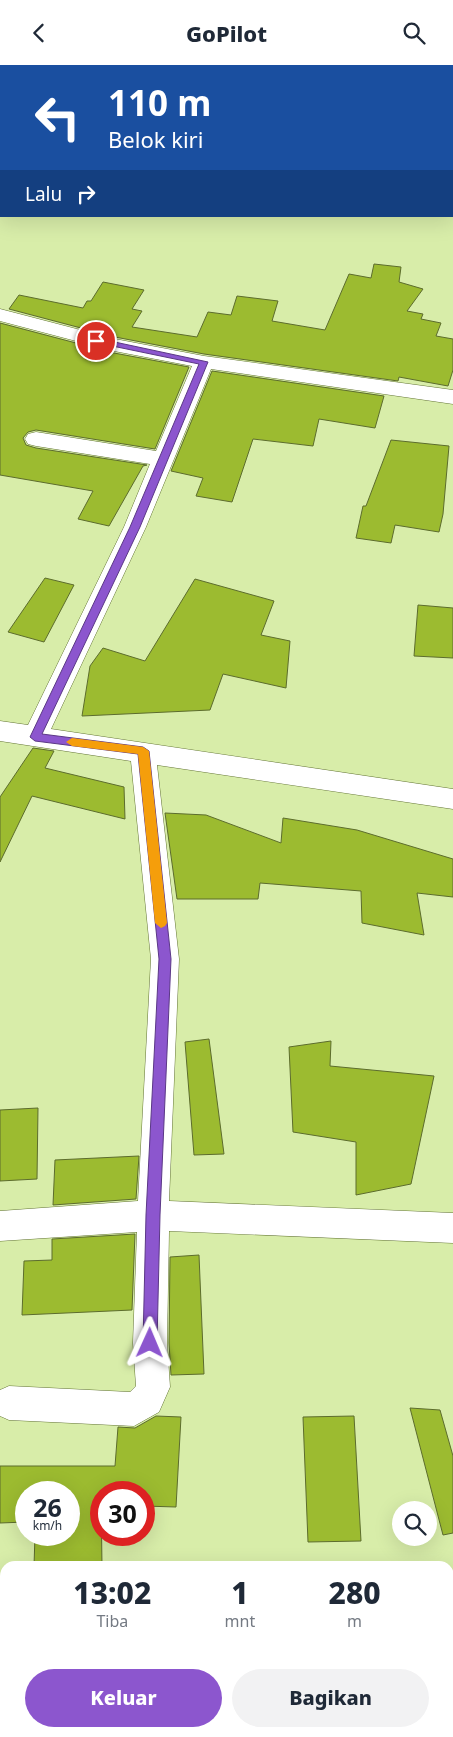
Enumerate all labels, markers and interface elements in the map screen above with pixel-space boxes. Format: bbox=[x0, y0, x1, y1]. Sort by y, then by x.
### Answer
text: GoPilot bbox=[186, 18, 267, 48]
icon: back bbox=[25, 19, 53, 47]
icon: search bbox=[400, 19, 428, 47]
text: 110 m bbox=[108, 79, 211, 126]
icon: left bbox=[25, 85, 90, 150]
text: Belok kiri bbox=[108, 124, 203, 154]
icon: right bbox=[72, 180, 100, 208]
text: Lalu bbox=[25, 181, 62, 207]
pin bbox=[75, 320, 117, 362]
icon: arrive bbox=[82, 327, 110, 355]
position arrow bbox=[123, 1316, 175, 1368]
speed limit sign: 30 bbox=[90, 1481, 155, 1546]
text: 26 bbox=[33, 1490, 62, 1524]
map controls bbox=[392, 1501, 437, 1546]
button: search bbox=[392, 1501, 437, 1546]
text: km/h bbox=[33, 1517, 62, 1534]
text: 13:02 bbox=[73, 1572, 151, 1613]
text: 1 bbox=[231, 1572, 249, 1613]
text: 280 bbox=[329, 1572, 381, 1613]
text: Tiba bbox=[96, 1610, 128, 1632]
text: mnt bbox=[225, 1610, 255, 1632]
text: m bbox=[347, 1610, 362, 1632]
button: Keluar bbox=[25, 1669, 222, 1727]
button: Bagikan bbox=[232, 1669, 429, 1727]

